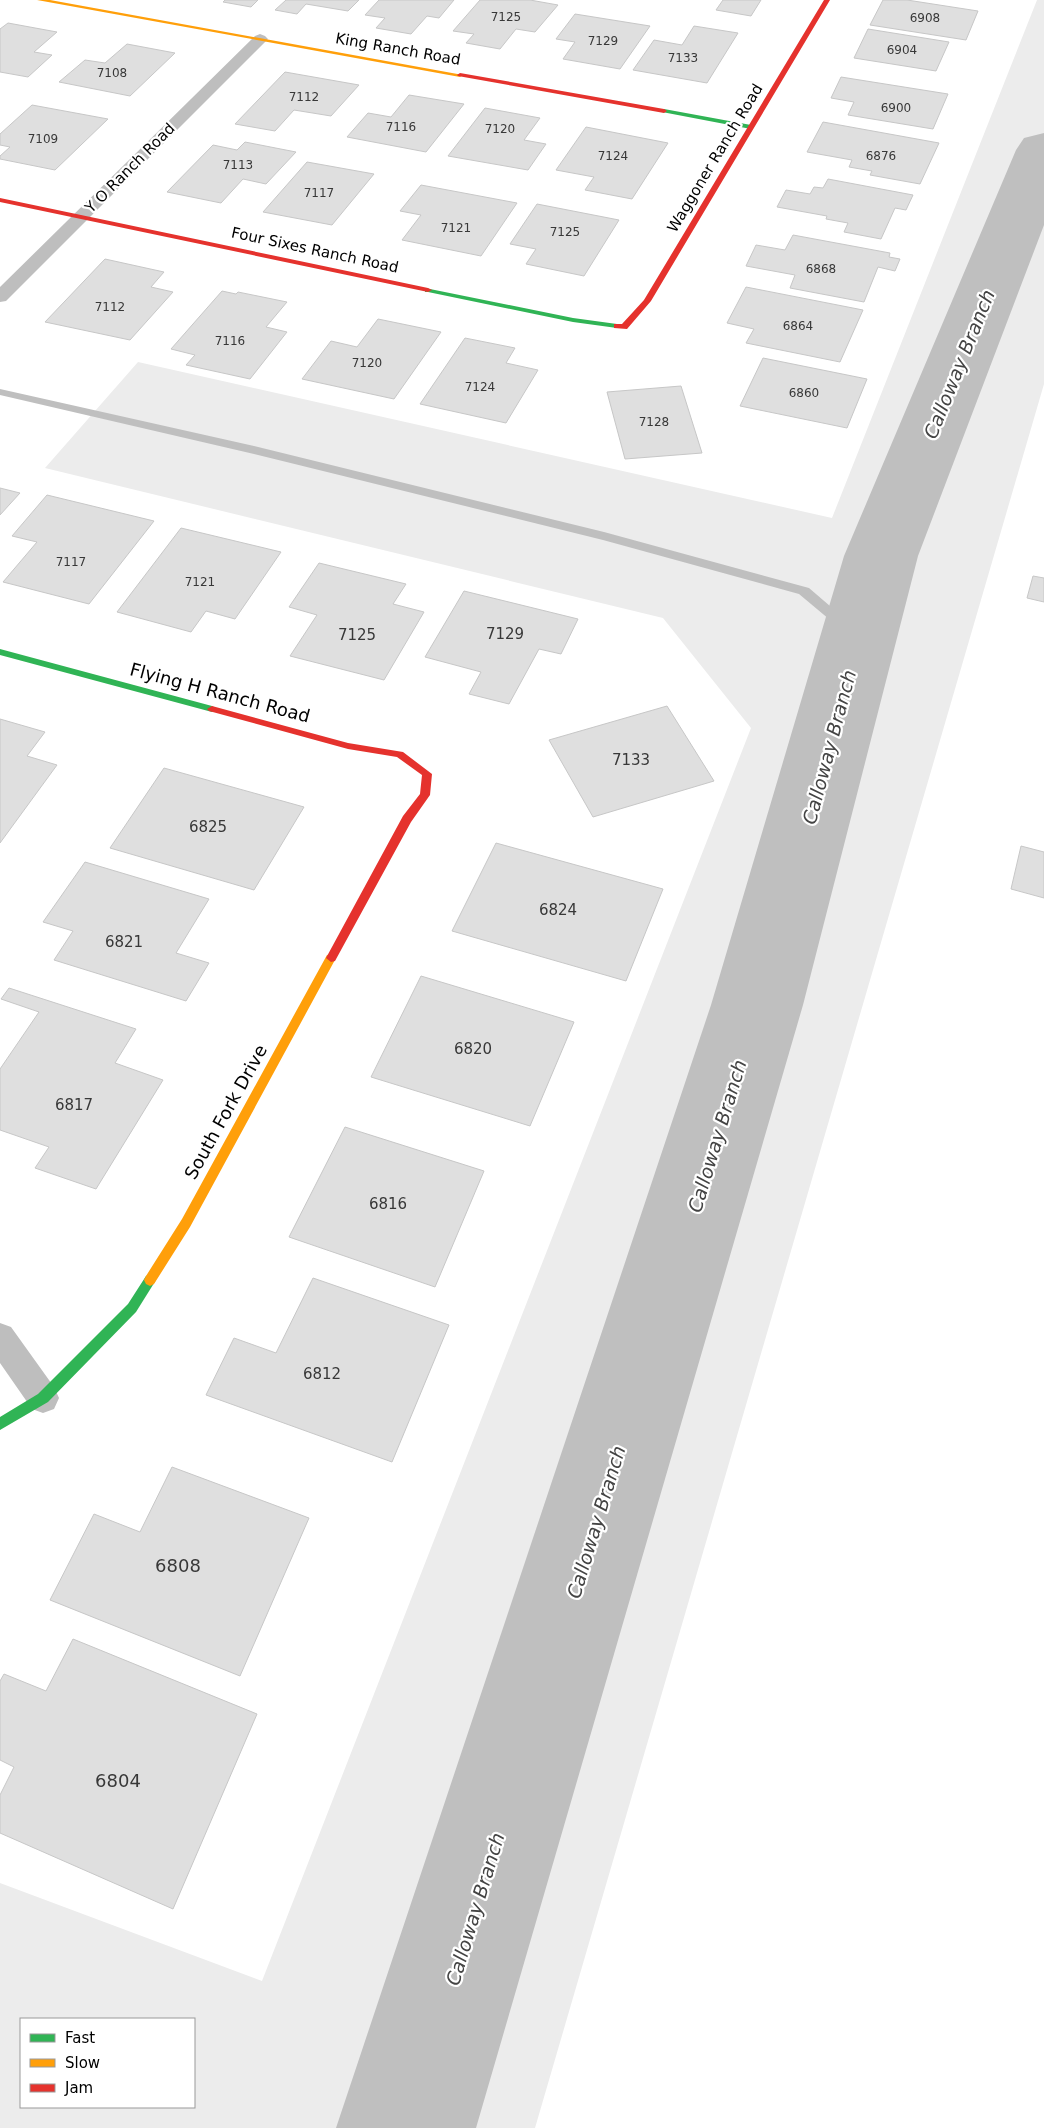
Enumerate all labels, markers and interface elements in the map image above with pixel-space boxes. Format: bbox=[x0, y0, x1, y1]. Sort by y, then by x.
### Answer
house number: 7125 bbox=[491, 10, 521, 24]
house number: 6908 bbox=[910, 11, 940, 25]
street label: King Ranch Road bbox=[334, 29, 462, 69]
house number: 7129 bbox=[588, 34, 618, 48]
house number: 6904 bbox=[887, 43, 917, 57]
house number: 7133 bbox=[668, 51, 698, 65]
house number: 7108 bbox=[97, 66, 127, 80]
street label: Waggoner Ranch Road bbox=[664, 81, 766, 235]
house number: 7112 bbox=[289, 90, 319, 104]
house number: 6900 bbox=[881, 101, 911, 115]
street label: Y O Ranch Road bbox=[81, 119, 179, 217]
house number: 7116 bbox=[386, 120, 416, 134]
house number: 7120 bbox=[485, 122, 515, 136]
house number: 7109 bbox=[28, 132, 58, 146]
house number: 7124 bbox=[598, 149, 628, 163]
house number: 6876 bbox=[866, 149, 896, 163]
house number: 7113 bbox=[223, 158, 253, 172]
house number: 7117 bbox=[304, 186, 334, 200]
house number: 7121 bbox=[441, 221, 471, 235]
street label: Four Sixes Ranch Road bbox=[230, 223, 400, 277]
house number: 7125 bbox=[550, 225, 580, 239]
house number: 6868 bbox=[806, 262, 836, 276]
water label: Calloway Branch bbox=[919, 286, 999, 442]
house number: 7112 bbox=[95, 300, 125, 314]
house number: 6864 bbox=[783, 319, 813, 333]
house number: 7116 bbox=[215, 334, 245, 348]
house number: 7120 bbox=[352, 356, 382, 370]
house number: 7124 bbox=[465, 380, 495, 394]
house number: 6860 bbox=[789, 386, 819, 400]
house number: 7128 bbox=[639, 415, 669, 429]
house number: 7117 bbox=[56, 555, 86, 569]
house number: 7121 bbox=[185, 575, 215, 589]
house number: 7129 bbox=[486, 625, 524, 643]
house number: 7125 bbox=[338, 626, 376, 644]
street label: Flying H Ranch Road bbox=[128, 658, 312, 727]
water label: Calloway Branch bbox=[798, 668, 860, 826]
house number: 7133 bbox=[612, 751, 650, 769]
house number: 6825 bbox=[189, 818, 227, 836]
house number: 6824 bbox=[539, 901, 577, 919]
house number: 6821 bbox=[105, 933, 143, 951]
house number: 6820 bbox=[454, 1040, 492, 1058]
street label: South Fork Drive bbox=[180, 1041, 271, 1183]
water label: Calloway Branch bbox=[683, 1057, 751, 1215]
house number: 6817 bbox=[55, 1096, 93, 1114]
house number: 6816 bbox=[369, 1195, 407, 1213]
house number: 6812 bbox=[303, 1365, 341, 1383]
water label: Calloway Branch bbox=[562, 1443, 630, 1601]
house number: 6808 bbox=[155, 1555, 201, 1576]
house number: 6804 bbox=[95, 1770, 141, 1791]
water label: Calloway Branch bbox=[441, 1830, 509, 1988]
legend bbox=[20, 2018, 195, 2108]
text: Fast bbox=[65, 2029, 95, 2047]
text: Slow bbox=[65, 2054, 100, 2072]
text: Jam bbox=[64, 2079, 93, 2097]

